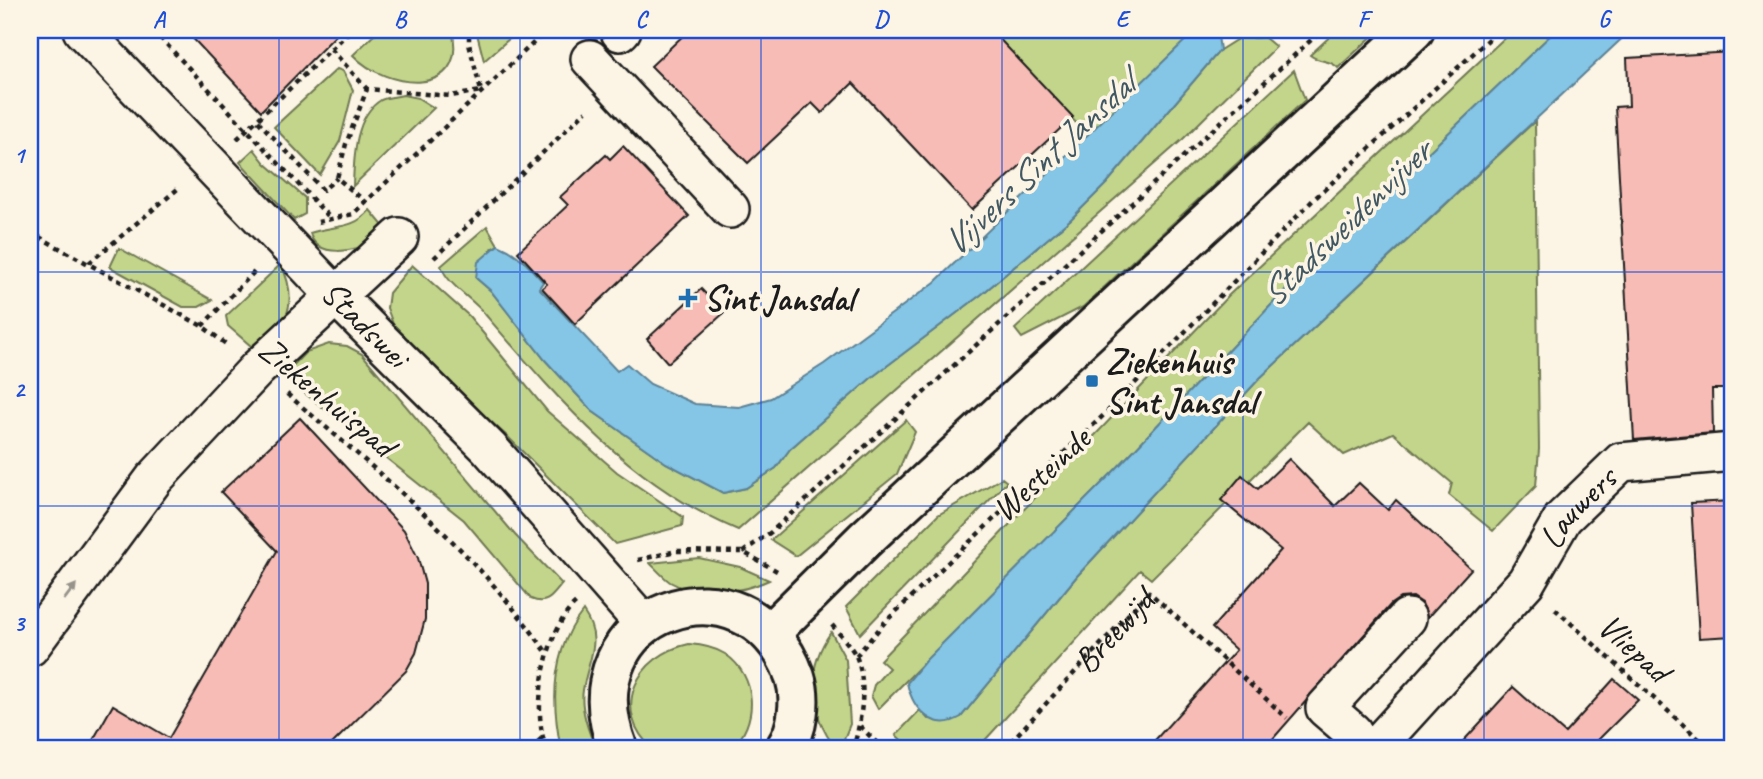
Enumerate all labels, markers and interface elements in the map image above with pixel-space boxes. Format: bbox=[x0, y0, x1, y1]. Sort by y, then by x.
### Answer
text: A bbox=[153, 5, 167, 34]
text: B bbox=[394, 5, 408, 34]
text: C bbox=[636, 5, 650, 34]
text: D bbox=[874, 5, 890, 34]
text: E bbox=[1116, 5, 1132, 34]
text: F bbox=[1358, 5, 1374, 34]
text: G bbox=[1598, 5, 1613, 34]
water label: Vijvers Sint Jansdal bbox=[932, 54, 1154, 265]
water label: Stadsweidenvijver bbox=[1250, 125, 1445, 316]
text: 1 bbox=[14, 141, 27, 170]
street label: Stadswei bbox=[312, 271, 422, 381]
place label: Sint Jansdal bbox=[704, 276, 860, 321]
marker: Sint Jansdal bbox=[678, 288, 698, 308]
street label: Ziekenhuispad bbox=[249, 327, 409, 471]
place label: Ziekenhuis Sint Jansdal bbox=[1106, 339, 1262, 424]
marker: Ziekenhuis Sint Jansdal bbox=[1084, 373, 1100, 389]
text: 2 bbox=[14, 375, 27, 404]
street label: Westeinde bbox=[982, 415, 1102, 531]
street label: Lauwers bbox=[1528, 454, 1628, 556]
street label: Breewijd bbox=[1063, 575, 1167, 682]
one-way arrow bbox=[63, 583, 77, 601]
street label: Vliepad bbox=[1588, 604, 1684, 696]
text: 3 bbox=[14, 609, 27, 638]

